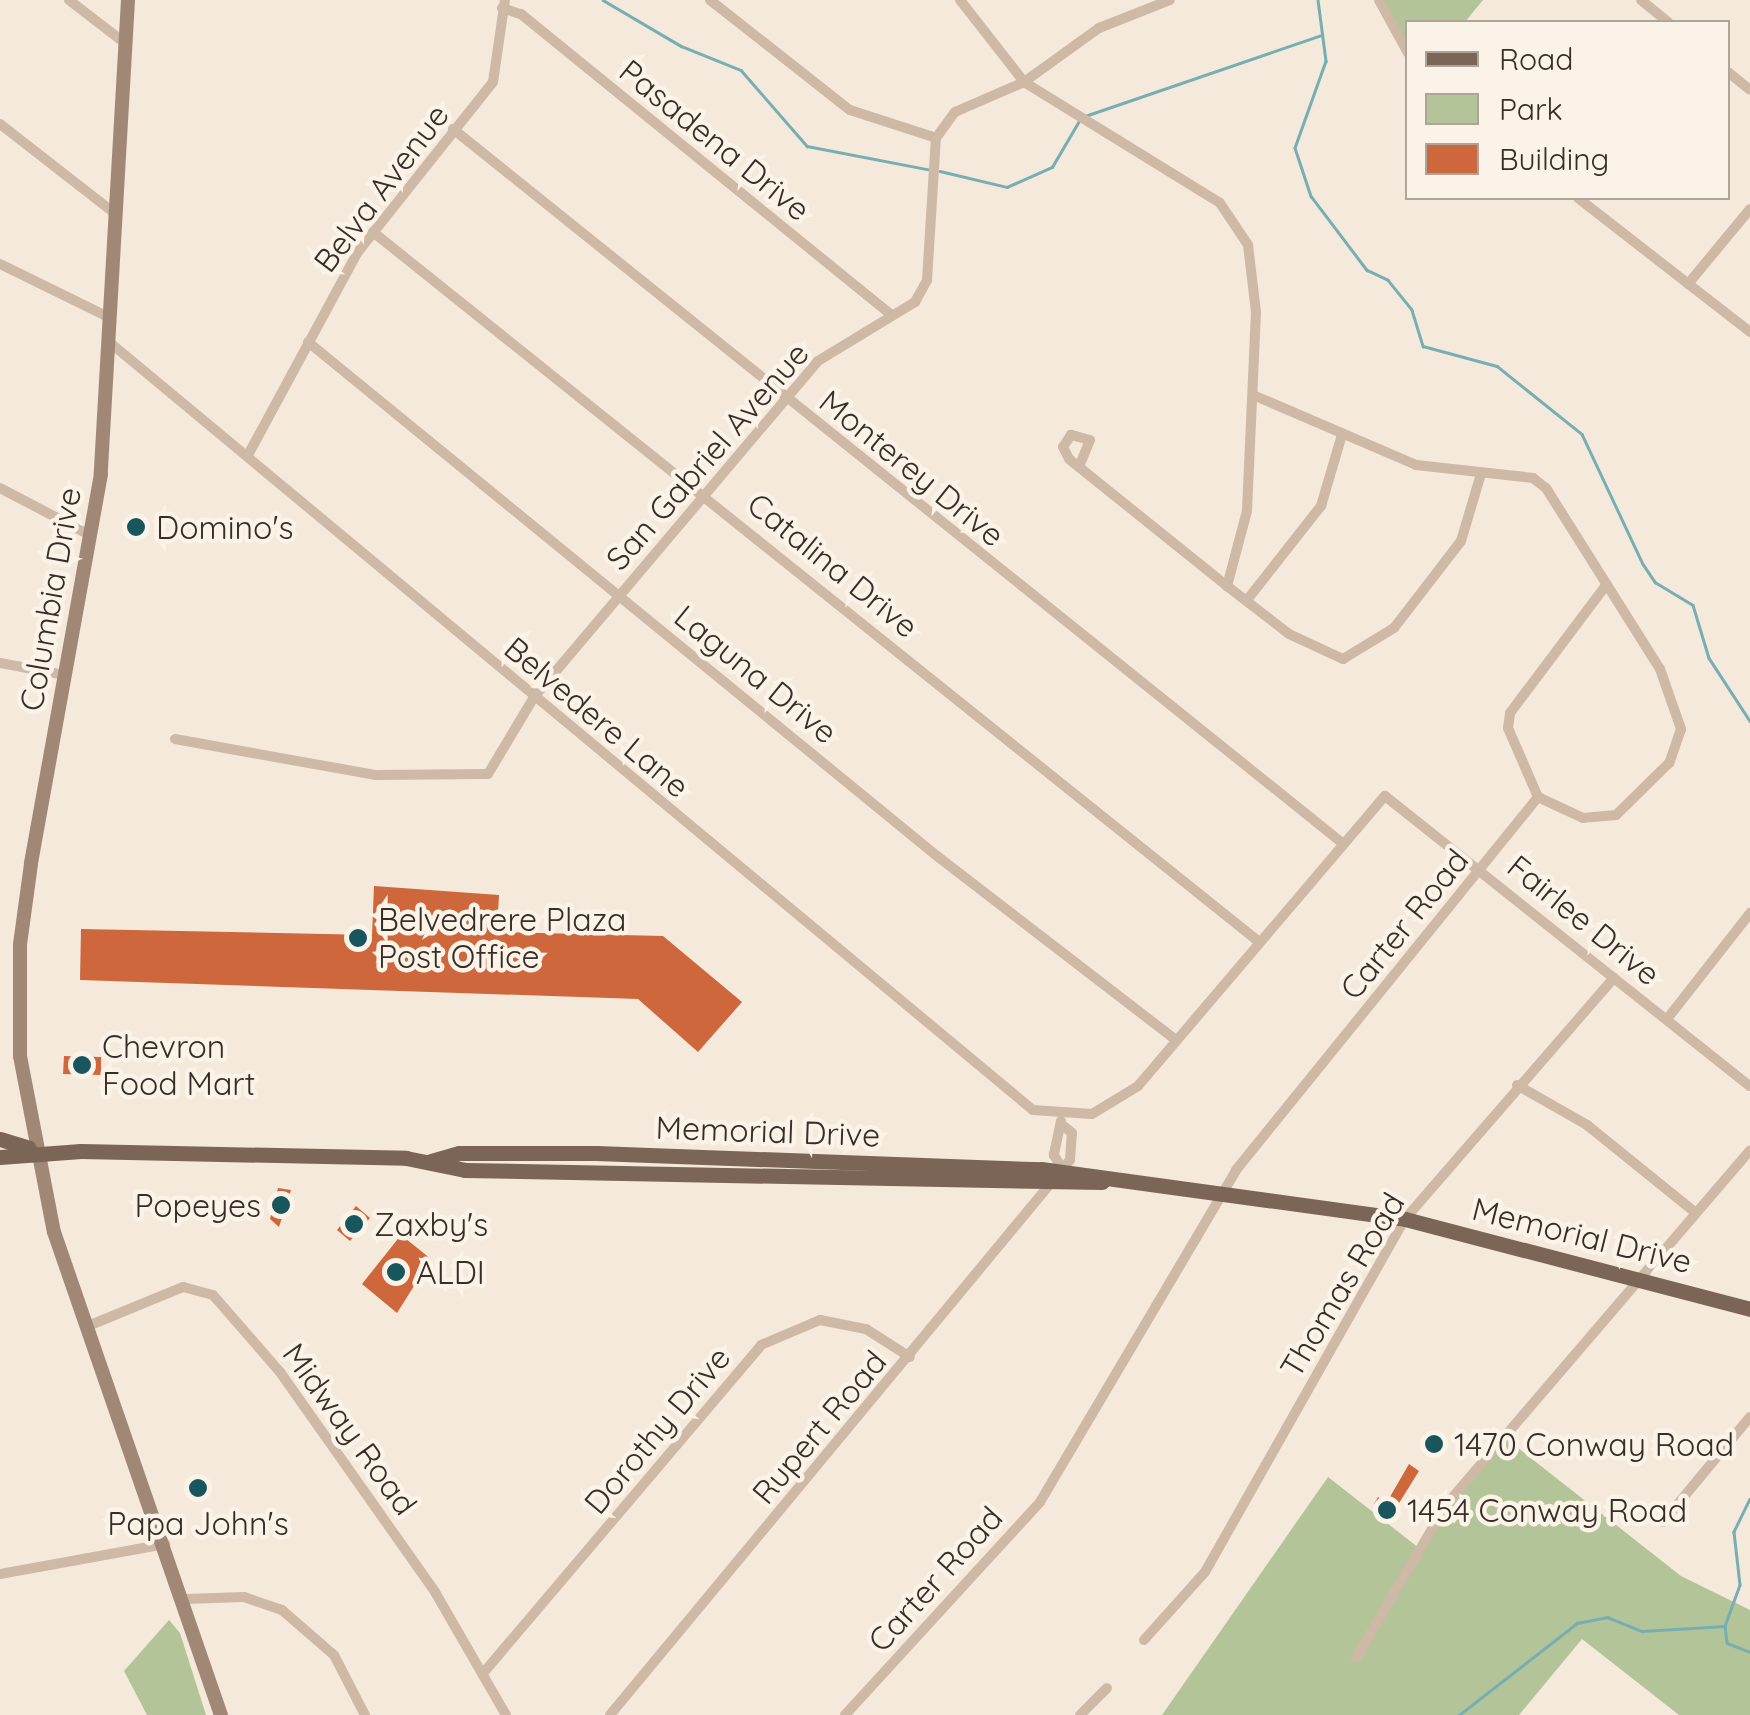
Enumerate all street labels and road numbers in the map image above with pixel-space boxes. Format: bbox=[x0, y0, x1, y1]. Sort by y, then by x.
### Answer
street label: Pasadena Drive bbox=[612, 51, 818, 229]
street label: Belva Avenue bbox=[306, 97, 456, 279]
street label: San Gabriel Avenue bbox=[598, 334, 816, 578]
street label: Monterey Drive bbox=[812, 382, 1012, 554]
street label: Columbia Drive bbox=[11, 484, 89, 714]
street label: Catalina Drive bbox=[740, 485, 926, 645]
street label: Laguna Drive bbox=[667, 597, 845, 751]
street label: Belvedere Lane bbox=[497, 629, 697, 805]
street label: Carter Road bbox=[1332, 841, 1476, 1007]
street label: Fairlee Drive bbox=[1500, 847, 1668, 993]
street label: Memorial Drive bbox=[655, 1108, 881, 1154]
street label: Thomas Road bbox=[1272, 1186, 1412, 1384]
street label: Memorial Drive bbox=[1468, 1189, 1696, 1281]
street label: Midway Road bbox=[275, 1336, 425, 1522]
street label: Dorothy Drive bbox=[576, 1339, 738, 1521]
street label: Rupert Road bbox=[744, 1343, 894, 1511]
street label: Carter Road bbox=[860, 1499, 1010, 1659]

